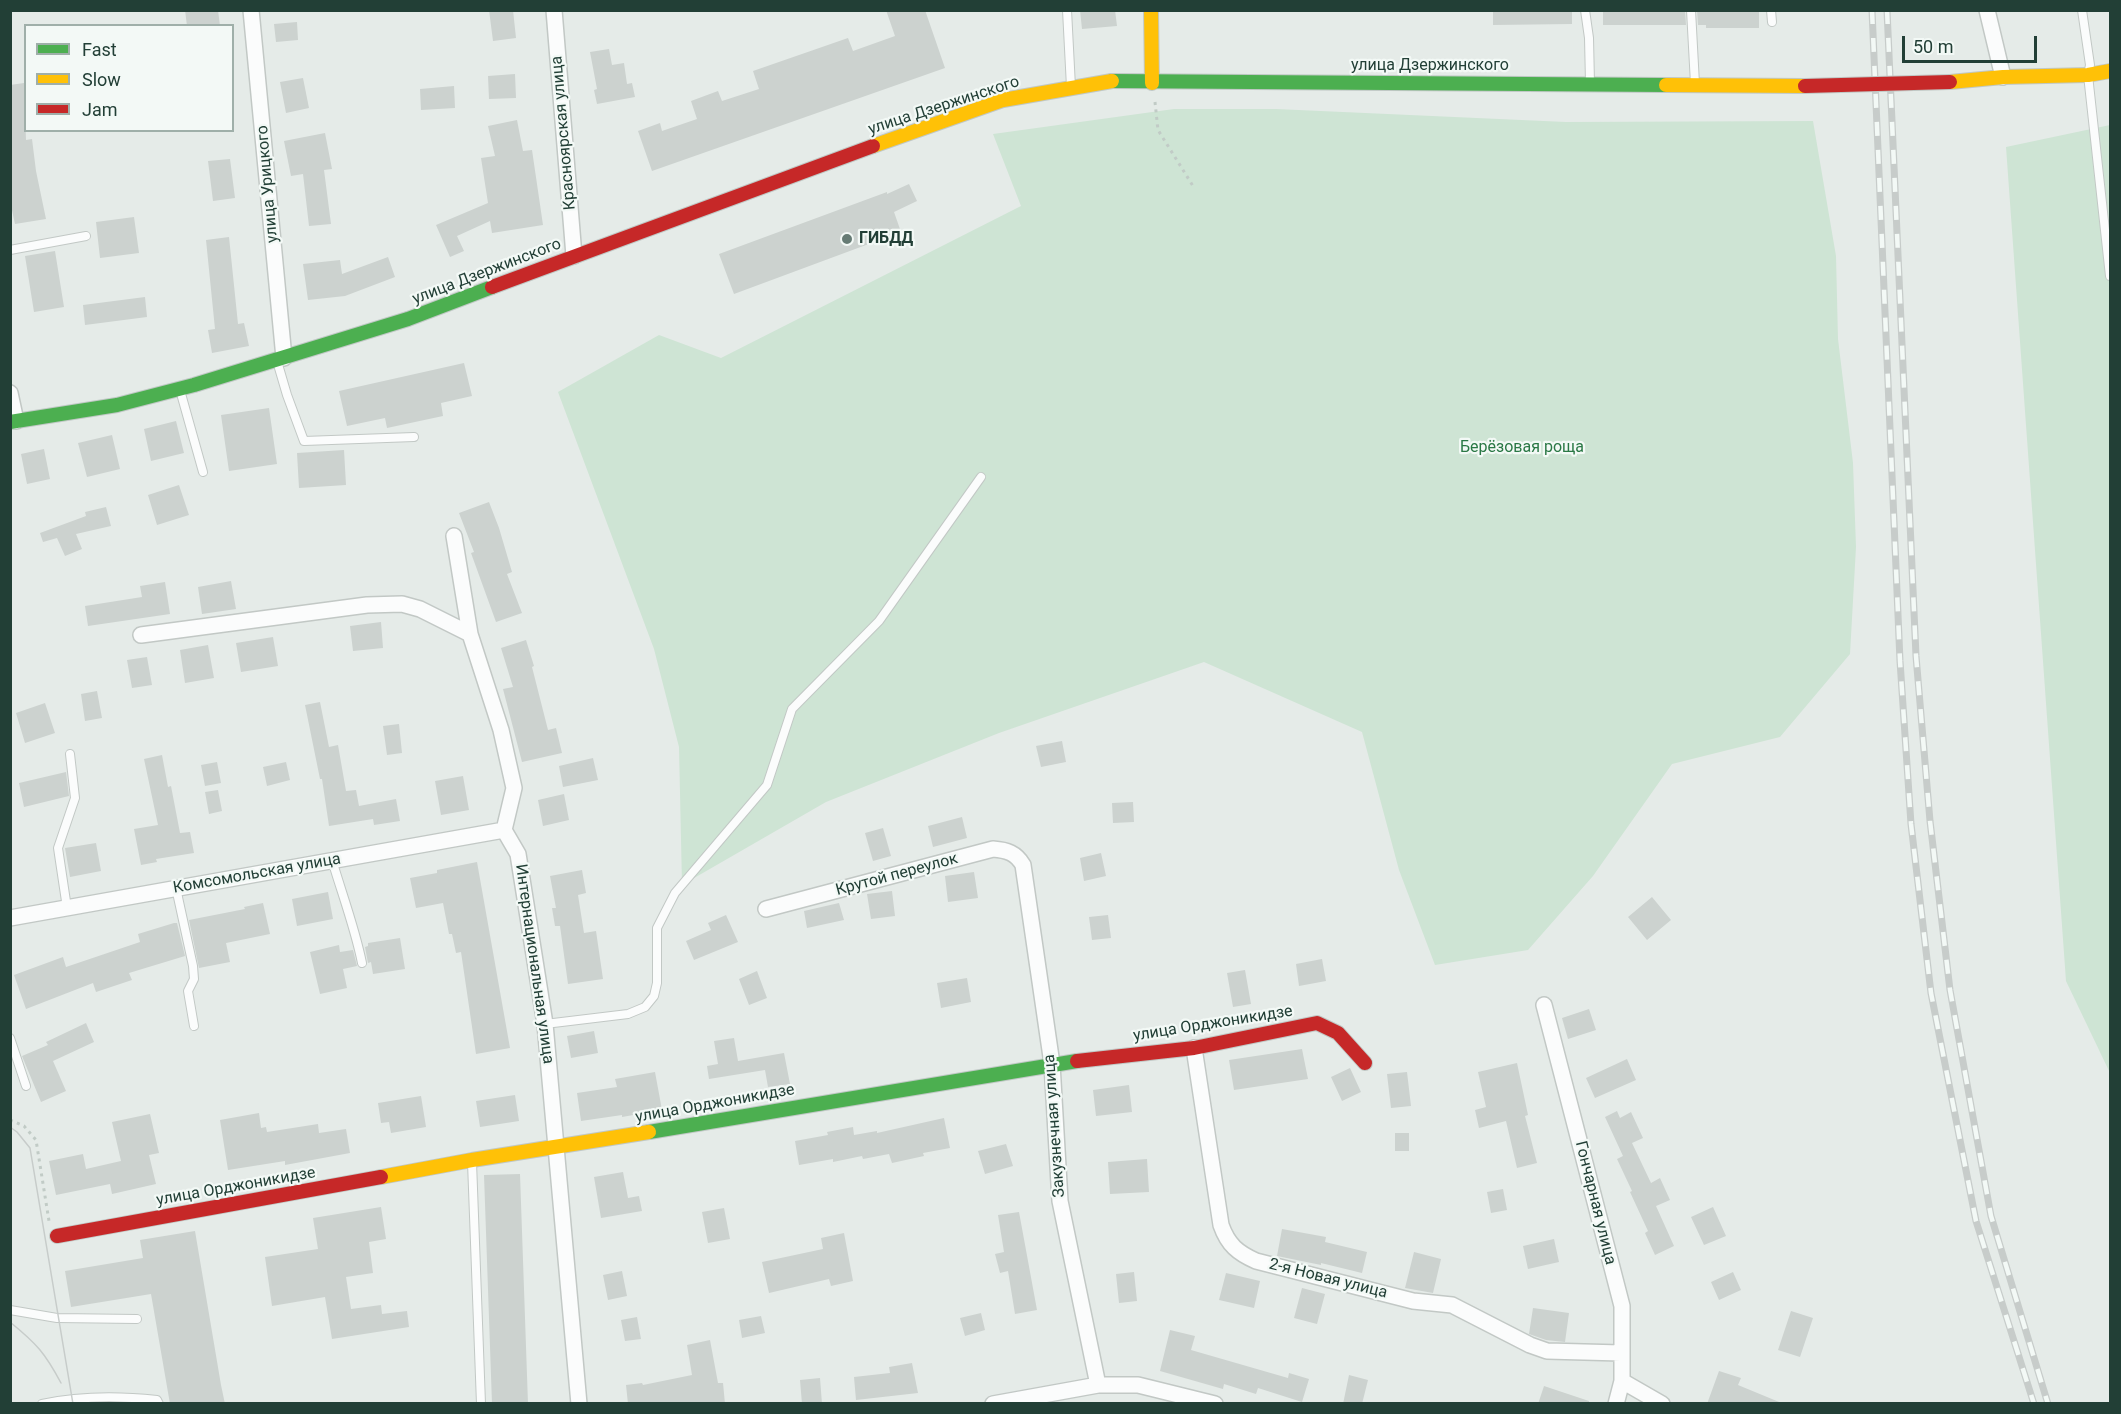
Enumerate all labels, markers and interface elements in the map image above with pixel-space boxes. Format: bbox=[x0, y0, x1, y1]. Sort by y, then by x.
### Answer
legend bbox=[24, 24, 234, 132]
scale bar bbox=[1905, 24, 2040, 62]
text: 50 m bbox=[1913, 36, 1953, 57]
text: Fast bbox=[82, 39, 117, 60]
street label: Красноярская улица bbox=[548, 55, 580, 211]
street label: улица Дзержинского bbox=[1351, 56, 1509, 76]
text: Slow bbox=[82, 69, 121, 90]
street label: улица Дзержинского bbox=[866, 72, 1022, 140]
text: Jam bbox=[82, 99, 118, 120]
street label: улица Урицкого bbox=[253, 124, 283, 244]
place label: ГИБДД bbox=[859, 229, 913, 249]
marker: ГИБДД bbox=[840, 232, 854, 246]
street label: улица Дзержинского bbox=[410, 235, 564, 309]
park label: Берёзовая роща bbox=[1460, 438, 1584, 458]
street label: Крутой переулок bbox=[834, 849, 960, 901]
street label: Комсомольская улица bbox=[172, 850, 342, 898]
street label: Интернациональная улица bbox=[510, 863, 558, 1065]
street label: улица Орджоникидзе bbox=[1132, 1002, 1294, 1046]
street label: Закузнечная улица bbox=[1040, 1054, 1070, 1198]
street label: улица Орджоникидзе bbox=[634, 1081, 796, 1127]
street label: Гончарная улица bbox=[1570, 1139, 1620, 1267]
street label: улица Орджоникидзе bbox=[155, 1164, 317, 1210]
street label: 2-я Новая улица bbox=[1267, 1255, 1389, 1303]

